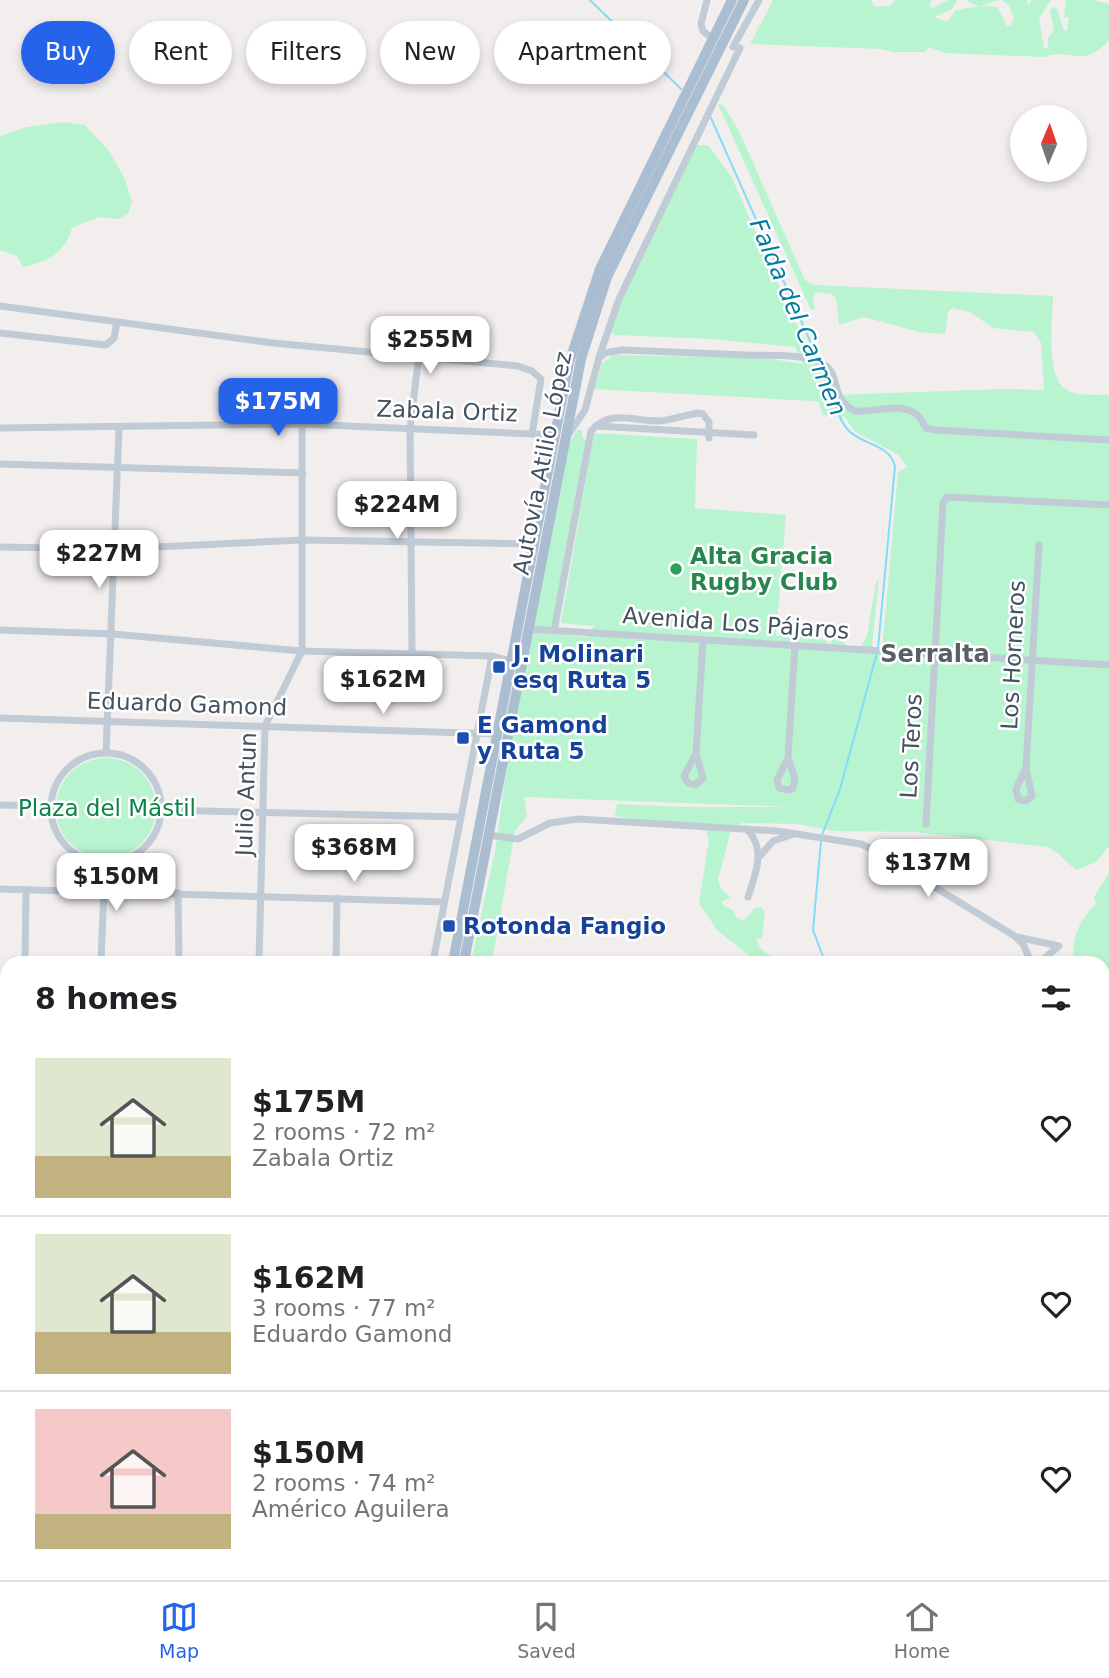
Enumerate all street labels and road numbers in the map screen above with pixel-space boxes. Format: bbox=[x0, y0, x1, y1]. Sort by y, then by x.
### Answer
street label: Autovía Atilio López bbox=[508, 349, 576, 577]
street label: Zabala Ortiz bbox=[376, 396, 518, 426]
street label: Los Horneros bbox=[996, 579, 1030, 731]
street label: Avenida Los Pájaros bbox=[622, 602, 850, 644]
street label: Eduardo Gamond bbox=[86, 688, 288, 720]
street label: Los Teros bbox=[895, 693, 927, 799]
street label: Julio Antun bbox=[231, 732, 261, 858]

